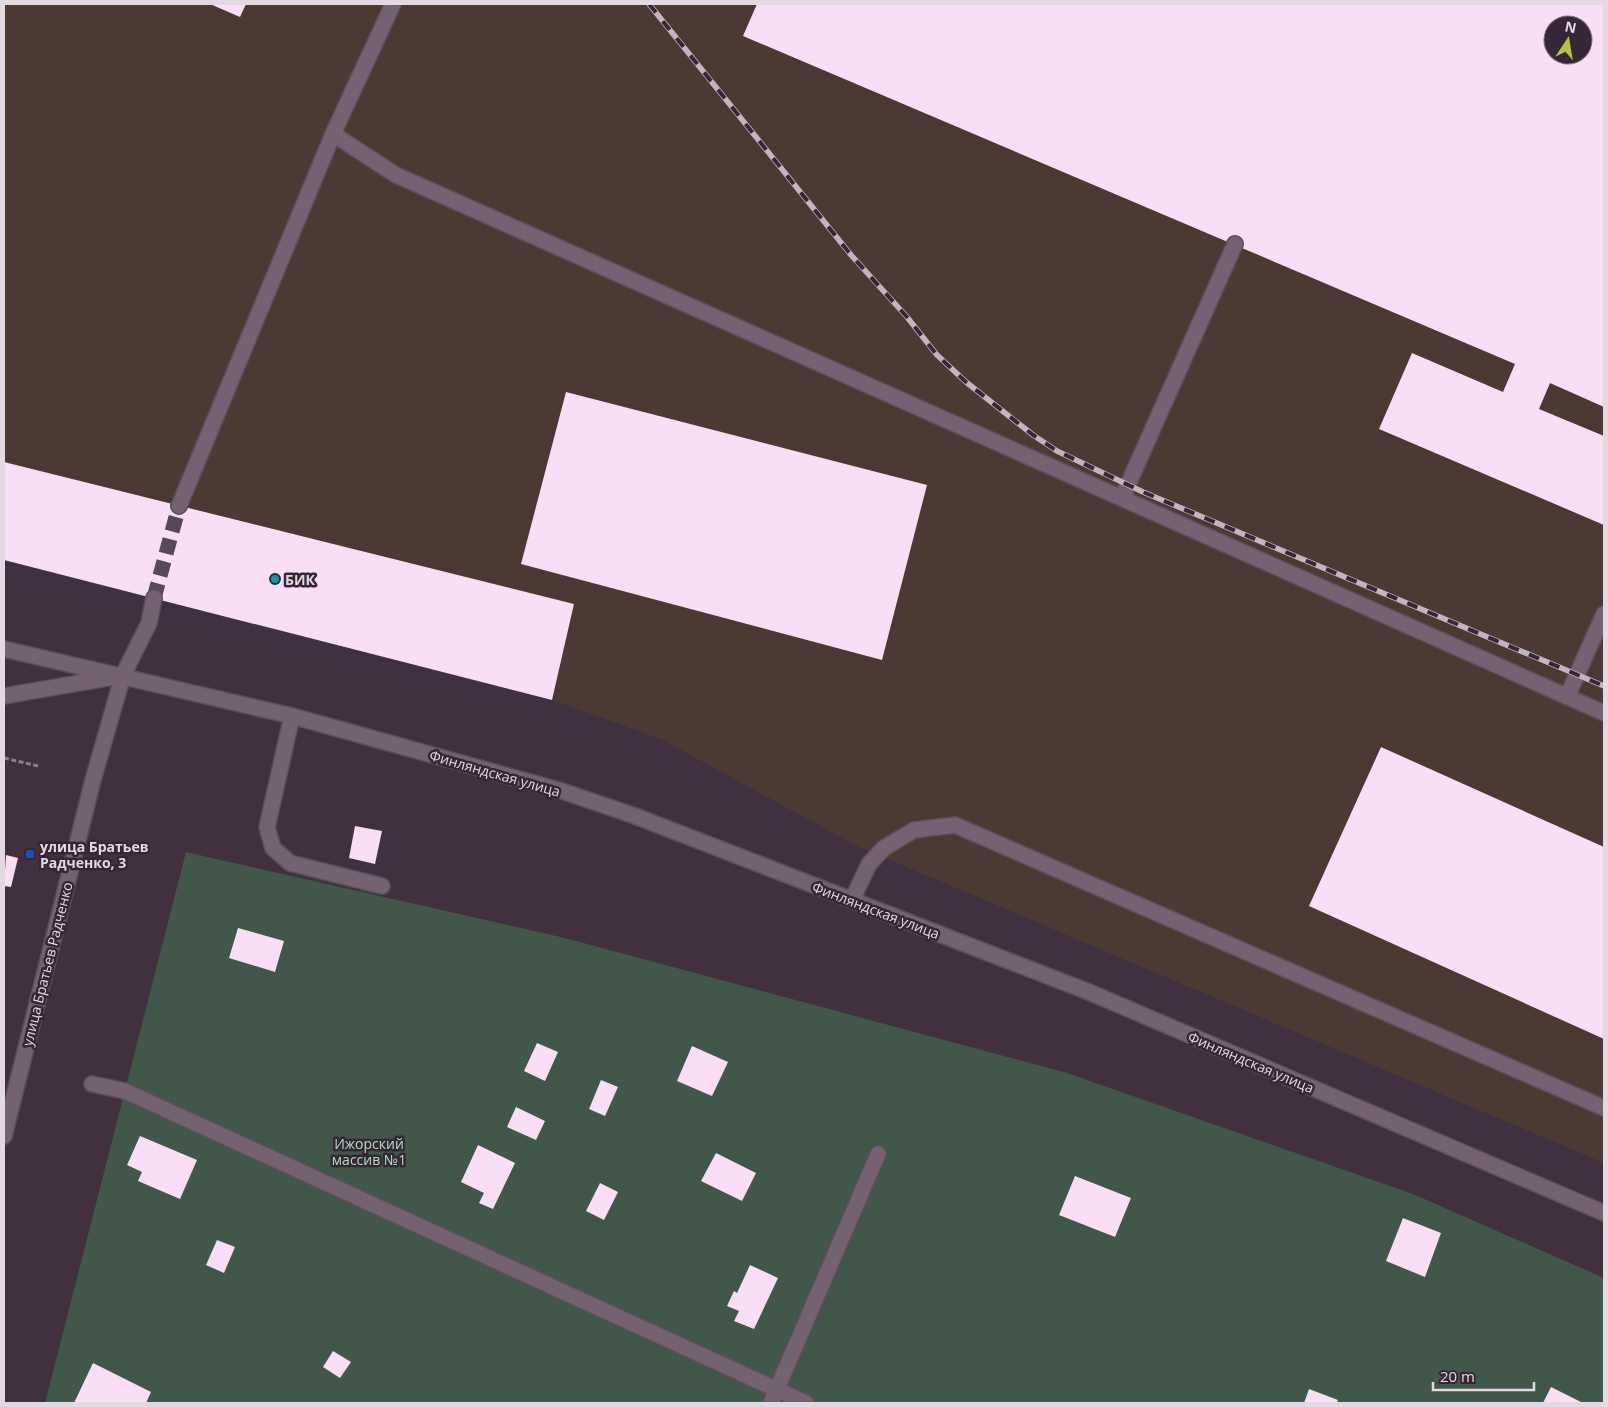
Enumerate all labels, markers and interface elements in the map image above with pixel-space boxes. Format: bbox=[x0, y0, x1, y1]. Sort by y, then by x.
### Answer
north arrow bbox=[1543, 15, 1593, 65]
text: N bbox=[1563, 16, 1578, 37]
place label: БИК bbox=[285, 570, 315, 589]
marker: БИК bbox=[269, 573, 281, 585]
street label: Финляндская улица bbox=[427, 745, 563, 801]
place label: улица Братьев Радченко, 3 bbox=[40, 837, 149, 872]
marker: улица Братьев Радченко, 3 bbox=[24, 848, 36, 860]
street label: Финляндская улица bbox=[809, 877, 943, 943]
street label: улица Братьев Радченко bbox=[17, 880, 77, 1048]
street label: Финляндская улица bbox=[1185, 1027, 1317, 1097]
park label: Ижорский массив №1 bbox=[332, 1134, 406, 1169]
scale bar bbox=[1433, 1360, 1534, 1392]
text: 20 m bbox=[1440, 1366, 1475, 1386]

